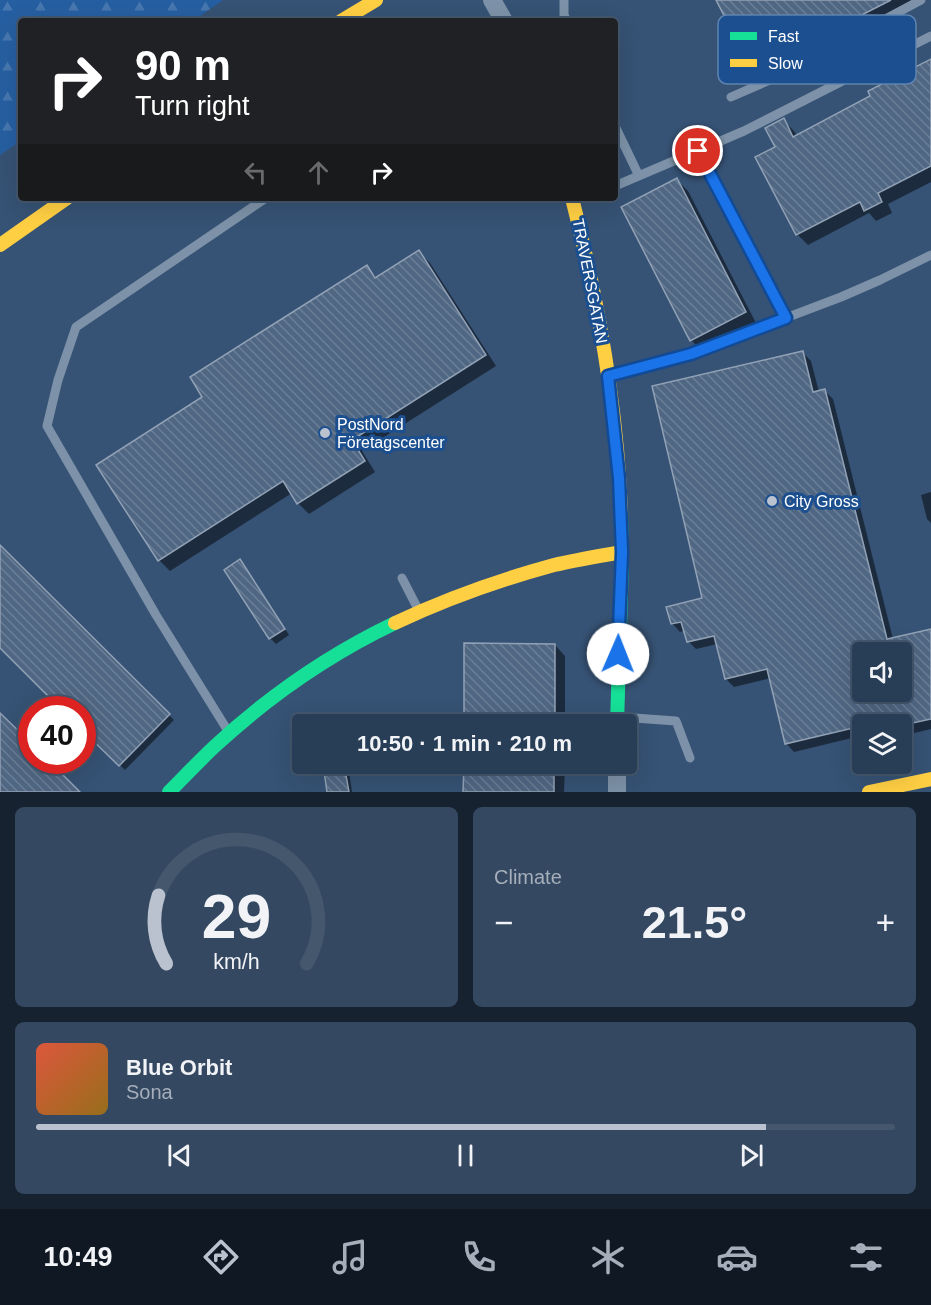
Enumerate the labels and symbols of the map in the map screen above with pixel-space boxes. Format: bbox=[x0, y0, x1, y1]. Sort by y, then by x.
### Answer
legend bbox=[718, 15, 916, 84]
text: Fast bbox=[768, 28, 800, 45]
text: Slow bbox=[768, 55, 803, 72]
pin bbox=[672, 125, 723, 176]
street label: TRAVERSGATAN bbox=[570, 217, 610, 345]
place label: PostNord Företagscenter bbox=[337, 416, 445, 451]
marker: PostNord Företagscenter bbox=[318, 426, 332, 440]
place label: City Gross bbox=[784, 493, 859, 510]
marker: City Gross bbox=[765, 494, 779, 508]
position arrow bbox=[586, 622, 650, 686]
speed limit sign: 40 bbox=[18, 696, 96, 774]

